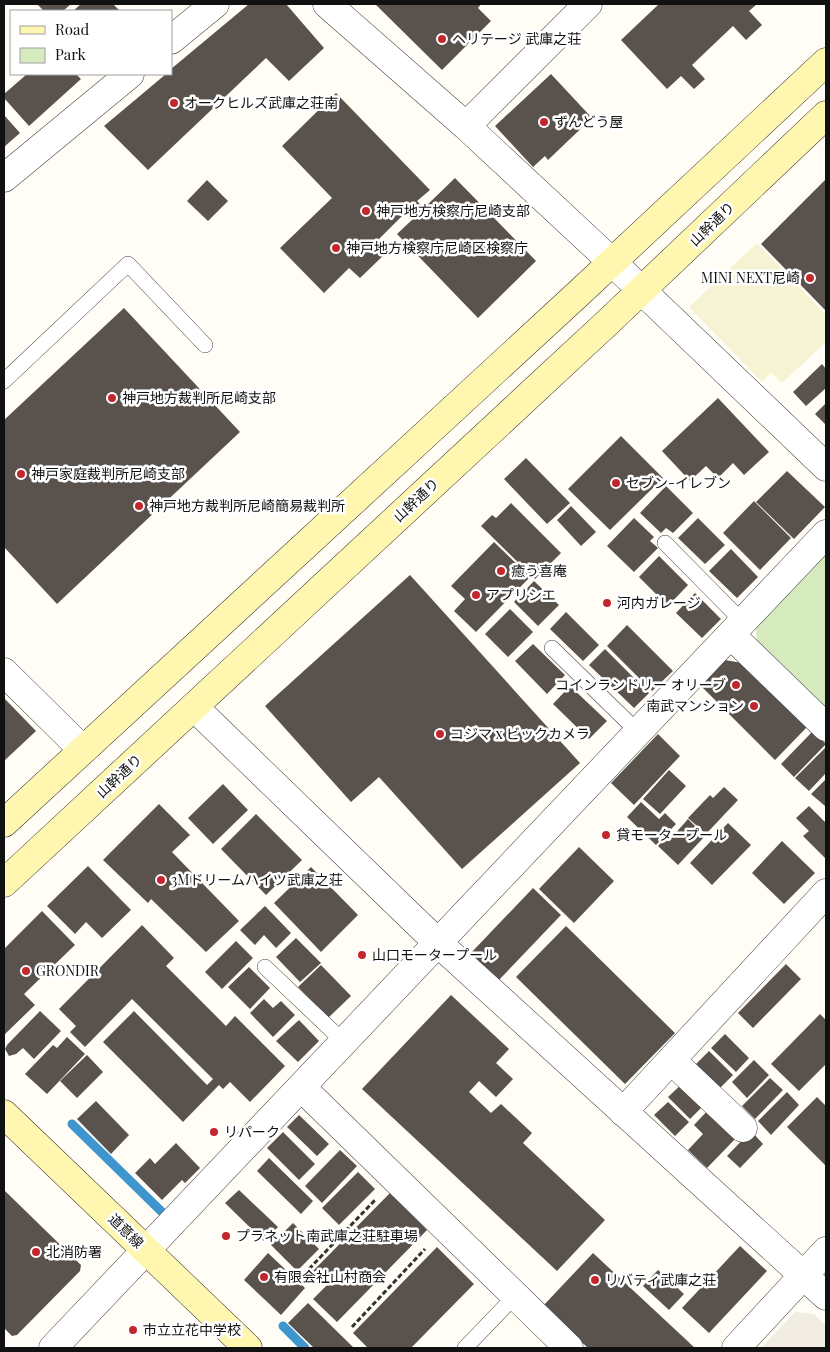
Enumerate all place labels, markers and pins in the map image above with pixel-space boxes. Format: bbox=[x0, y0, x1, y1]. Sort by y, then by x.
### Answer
place label: ヘリテージ 武庫之荘 bbox=[452, 29, 581, 48]
marker: ヘリテージ 武庫之荘 bbox=[436, 33, 448, 45]
place label: オークヒルズ武庫之荘南 bbox=[184, 93, 338, 112]
marker: オークヒルズ武庫之荘南 bbox=[168, 97, 180, 109]
place label: ずんどう屋 bbox=[554, 112, 624, 131]
marker: ずんどう屋 bbox=[538, 116, 550, 128]
place label: 神戸地方検察庁尼崎支部 bbox=[376, 201, 530, 220]
marker: 神戸地方検察庁尼崎支部 bbox=[360, 205, 372, 217]
place label: 神戸地方検察庁尼崎区検察庁 bbox=[346, 238, 528, 257]
marker: 神戸地方検察庁尼崎区検察庁 bbox=[330, 242, 342, 254]
place label: MINI NEXT尼崎 bbox=[701, 268, 800, 287]
marker: MINI NEXT尼崎 bbox=[804, 272, 816, 284]
place label: 神戸地方裁判所尼崎支部 bbox=[122, 388, 276, 407]
marker: 神戸地方裁判所尼崎支部 bbox=[106, 392, 118, 404]
place label: 神戸家庭裁判所尼崎支部 bbox=[31, 464, 185, 483]
marker: 神戸家庭裁判所尼崎支部 bbox=[15, 468, 27, 480]
place label: セブン-イレブン bbox=[626, 473, 731, 492]
marker: セブン-イレブン bbox=[610, 477, 622, 489]
place label: 神戸地方裁判所尼崎簡易裁判所 bbox=[149, 496, 345, 515]
marker: 神戸地方裁判所尼崎簡易裁判所 bbox=[133, 500, 145, 512]
place label: 癒う喜庵 bbox=[511, 561, 567, 580]
marker: 癒う喜庵 bbox=[495, 565, 507, 577]
place label: アプリシエ bbox=[486, 585, 556, 604]
marker: アプリシエ bbox=[470, 589, 482, 601]
place label: 河内ガレージ bbox=[617, 593, 701, 612]
marker: 河内ガレージ bbox=[601, 597, 613, 609]
place label: コインランドリー オリーブ bbox=[555, 675, 726, 694]
marker: コインランドリー オリーブ bbox=[730, 679, 742, 691]
place label: 南武マンション bbox=[646, 696, 744, 715]
marker: 南武マンション bbox=[748, 700, 760, 712]
place label: コジマ x ビックカメラ bbox=[450, 724, 590, 743]
marker: コジマ x ビックカメラ bbox=[434, 728, 446, 740]
place label: 貸モータープール bbox=[616, 825, 727, 844]
marker: 貸モータープール bbox=[600, 829, 612, 841]
place label: 3Mドリームハイツ武庫之荘 bbox=[171, 870, 343, 889]
marker: 3Mドリームハイツ武庫之荘 bbox=[155, 874, 167, 886]
place label: 山口モータープール bbox=[372, 945, 497, 964]
marker: 山口モータープール bbox=[356, 949, 368, 961]
place label: GRONDIR bbox=[36, 961, 100, 980]
marker: GRONDIR bbox=[20, 965, 32, 977]
place label: リパーク bbox=[224, 1122, 280, 1141]
marker: リパーク bbox=[208, 1126, 220, 1138]
place label: プラネット南武庫之荘駐車場 bbox=[236, 1226, 418, 1245]
marker: プラネット南武庫之荘駐車場 bbox=[220, 1230, 232, 1242]
place label: 北消防署 bbox=[46, 1242, 102, 1261]
marker: 北消防署 bbox=[30, 1246, 42, 1258]
place label: 有限会社山村商会 bbox=[274, 1267, 386, 1286]
place label: リバティ武庫之荘 bbox=[605, 1270, 716, 1289]
marker: 有限会社山村商会 bbox=[258, 1271, 270, 1283]
marker: リバティ武庫之荘 bbox=[589, 1274, 601, 1286]
place label: 市立立花中学校 bbox=[143, 1320, 241, 1339]
marker: 市立立花中学校 bbox=[127, 1324, 139, 1336]

